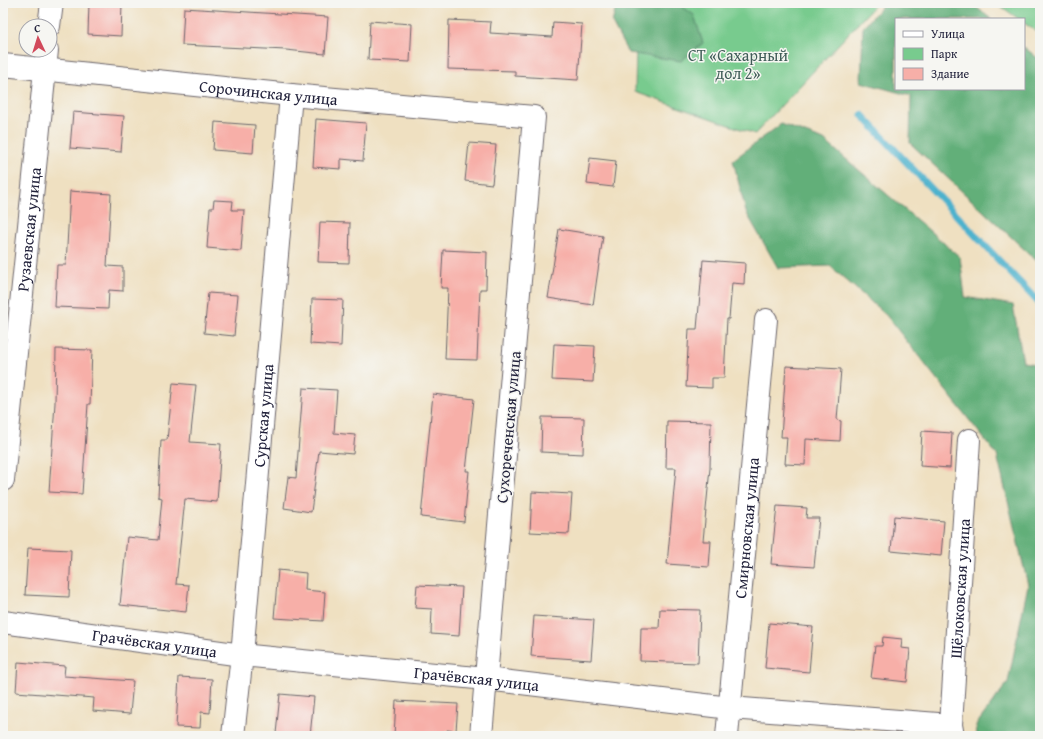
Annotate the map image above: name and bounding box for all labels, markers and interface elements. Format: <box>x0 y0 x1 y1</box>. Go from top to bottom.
north arrow <box>18 18 58 58</box>
legend <box>895 18 1025 90</box>
text: С <box>34 20 41 36</box>
text: Улица <box>931 25 965 42</box>
park label: СТ «Сахарный дол 2» <box>688 43 788 85</box>
text: Парк <box>931 45 958 62</box>
text: Здание <box>931 65 970 82</box>
street label: Сорочинская улица <box>198 74 339 111</box>
street label: Рузаевская улица <box>10 166 47 293</box>
street label: Сухореченская улица <box>489 350 527 504</box>
street label: Сурская улица <box>247 362 279 468</box>
street label: Смирновская улица <box>728 456 765 599</box>
street label: Щёлоковская улица <box>943 517 976 659</box>
street label: Грачёвская улица <box>91 622 219 663</box>
street label: Грачёвская улица <box>413 660 541 697</box>

